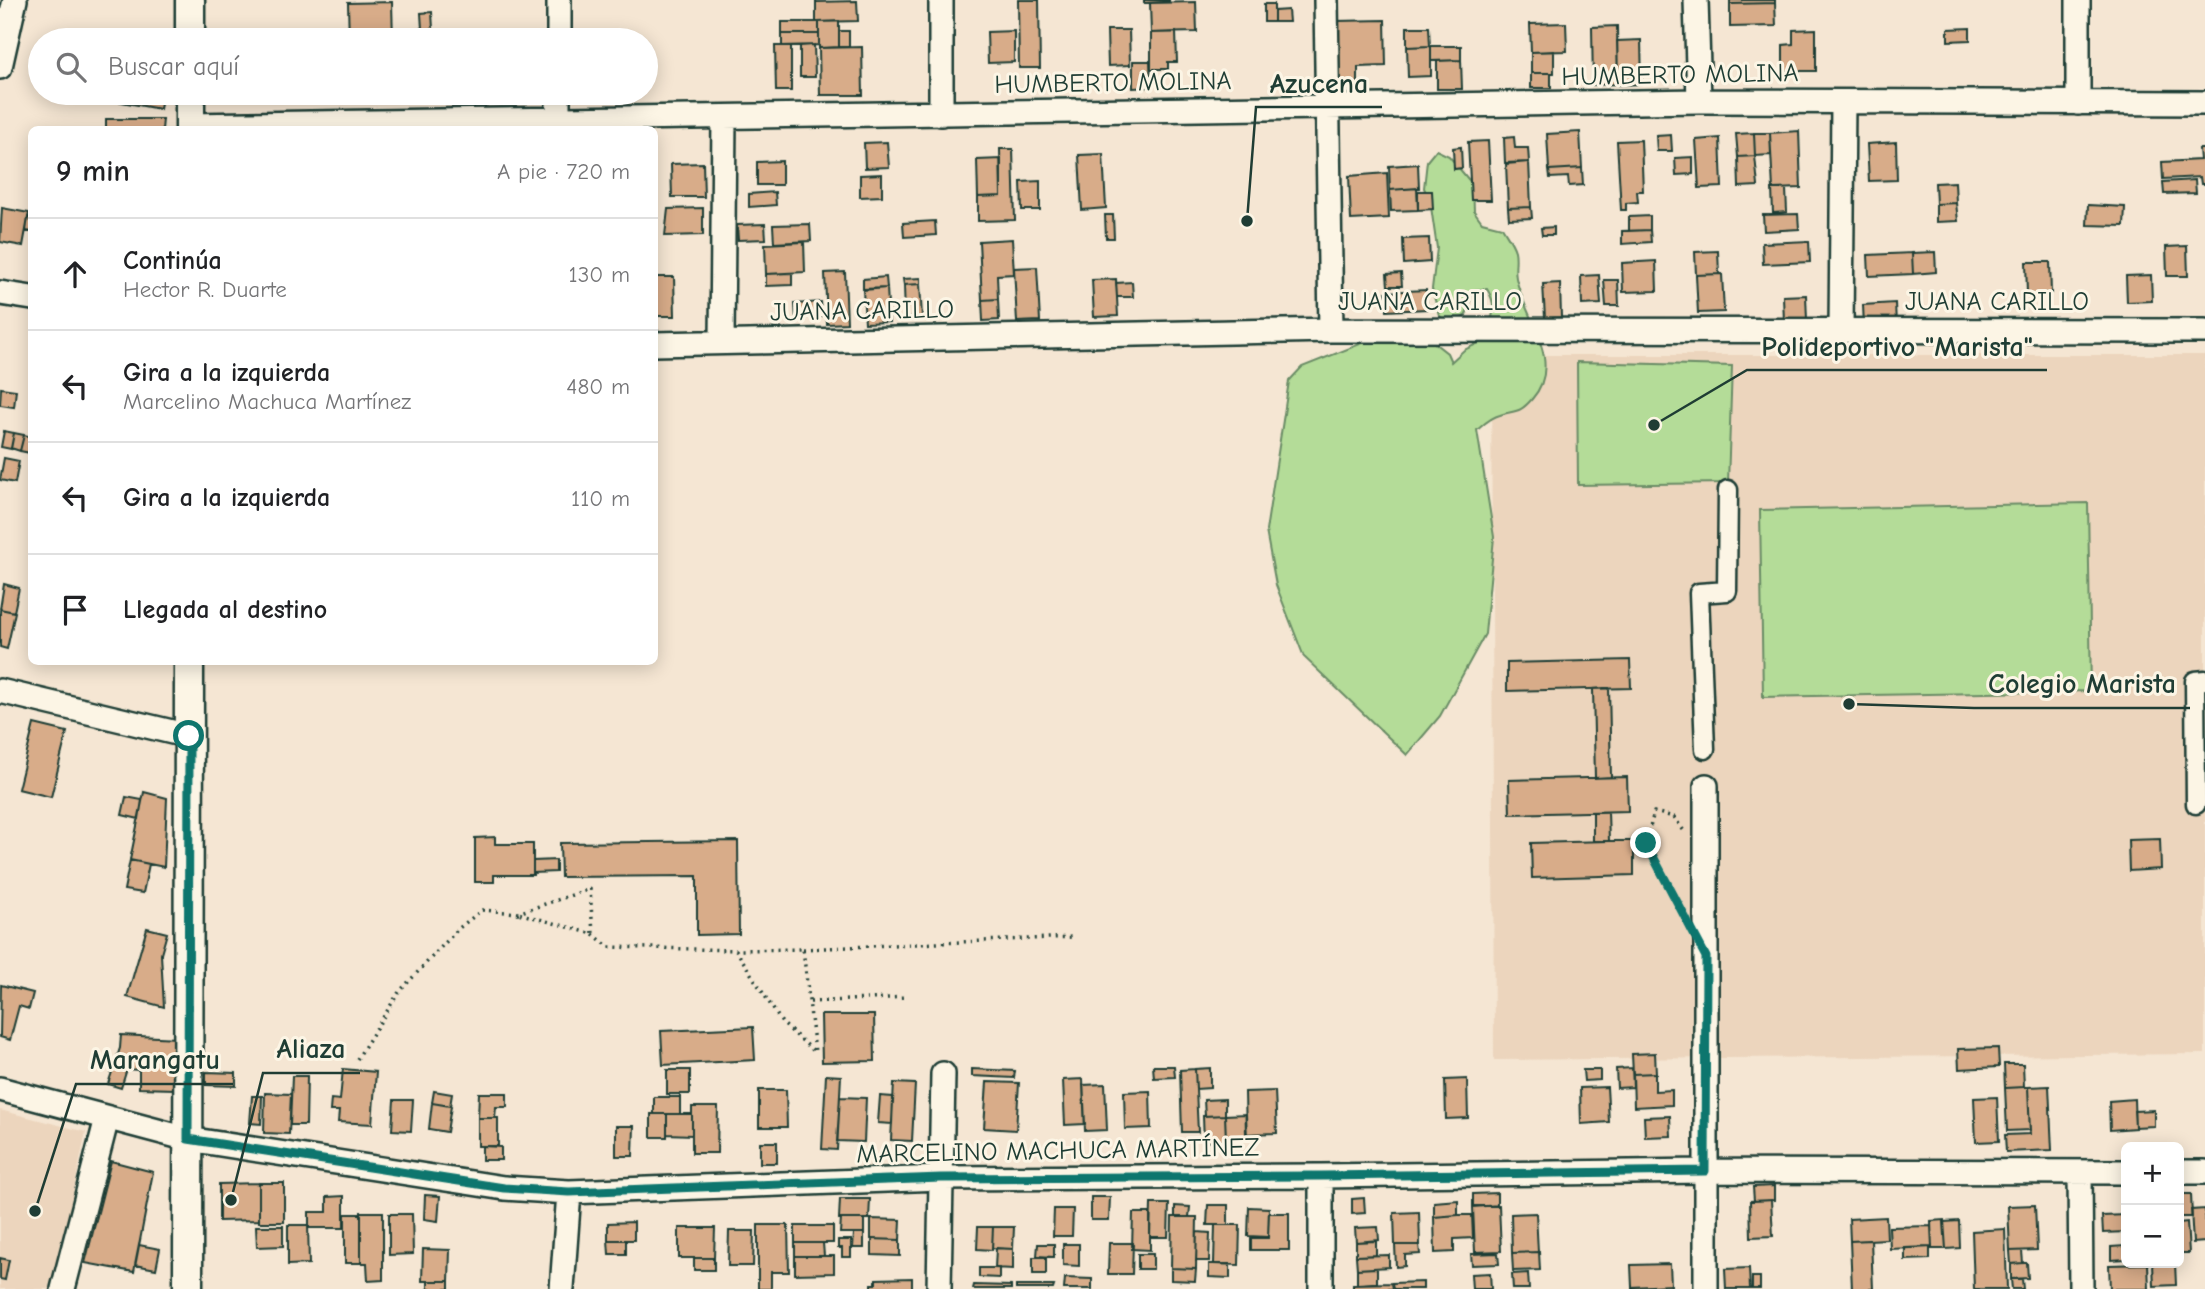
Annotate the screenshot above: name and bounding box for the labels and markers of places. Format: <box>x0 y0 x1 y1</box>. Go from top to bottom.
callout: Azucena <box>1256 58 1382 107</box>
callout: Polideportivo "Marista" <box>1747 321 2047 370</box>
callout: Colegio Marista <box>1974 659 2190 708</box>
callout: Aliaza <box>263 1024 360 1073</box>
callout: Marangatu <box>76 1035 233 1084</box>

